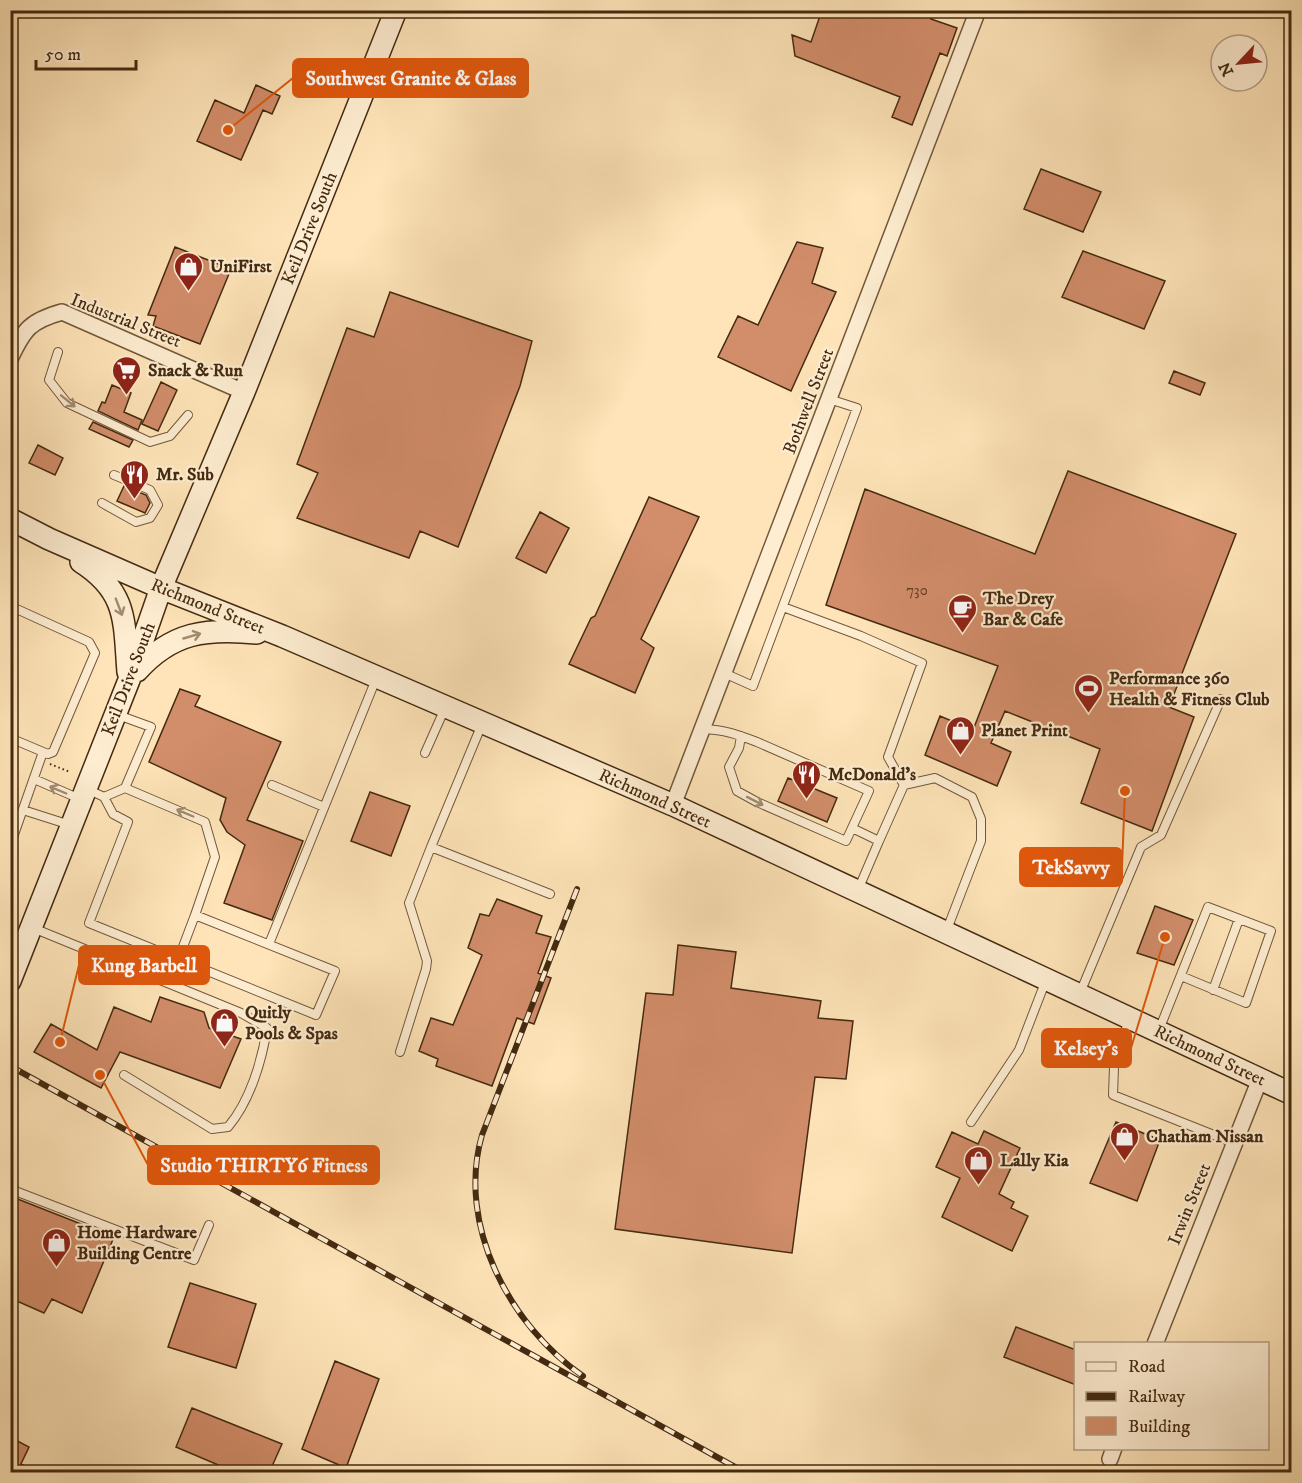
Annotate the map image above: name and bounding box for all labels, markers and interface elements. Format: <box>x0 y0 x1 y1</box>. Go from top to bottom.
scale bar <box>36 33 136 71</box>
north arrow <box>1209 33 1269 93</box>
text: 50 m <box>45 44 81 66</box>
callout: Southwest Granite & Glass <box>293 59 528 97</box>
text: N <box>1215 59 1238 79</box>
text: Southwest Granite & Glass <box>305 67 517 92</box>
street label: Keil Drive South <box>277 168 343 288</box>
shop icon: UniFirst <box>173 250 205 292</box>
place label: UniFirst <box>210 256 272 278</box>
street label: Industrial Street <box>67 289 184 353</box>
street label: Bothwell Street <box>779 345 839 457</box>
supermarket icon: Snack & Run <box>111 354 143 396</box>
place label: Snack & Run <box>148 360 243 382</box>
one-way arrow <box>60 394 76 407</box>
restaurant icon: Mr. Sub <box>119 458 151 500</box>
place label: Mr. Sub <box>156 464 214 486</box>
street label: Richmond Street <box>148 574 268 640</box>
house number: 730 <box>906 581 928 600</box>
place label: The Drey Bar & Cafe <box>982 588 1064 631</box>
cafe icon: The Drey Bar & Cafe <box>946 592 978 634</box>
one-way arrow <box>115 597 126 615</box>
street label: Keil Drive South <box>97 619 161 739</box>
one-way arrow <box>182 629 201 640</box>
place label: Performance 360 Health & Fitness Club <box>1109 668 1270 711</box>
sports icon: Performance 360 Health & Fitness Club <box>1072 672 1104 714</box>
shop icon: Planet Print <box>944 714 976 756</box>
place label: Planet Print <box>981 720 1068 742</box>
restaurant icon: McDonald's <box>791 758 823 800</box>
street label: Richmond Street <box>595 764 714 834</box>
place label: McDonald's <box>828 764 916 786</box>
one-way arrow <box>49 784 67 795</box>
one-way arrow <box>745 795 763 807</box>
one-way arrow <box>176 807 194 818</box>
callout: TekSavvy <box>1020 848 1122 886</box>
text: TekSavvy <box>1031 856 1110 881</box>
callout: Kung Barbell <box>79 946 209 984</box>
text: Kung Barbell <box>91 954 198 979</box>
place label: Quitly Pools & Spas <box>245 1002 338 1045</box>
shop icon: Quitly Pools & Spas <box>208 1006 240 1048</box>
street label: Richmond Street <box>1150 1020 1269 1091</box>
callout: Kelsey's <box>1042 1029 1131 1067</box>
text: Kelsey's <box>1054 1037 1118 1062</box>
shop icon: Chatham Nissan <box>1109 1120 1141 1162</box>
place label: Chatham Nissan <box>1146 1126 1264 1148</box>
shop icon: Lally Kia <box>963 1144 995 1186</box>
callout: Studio THIRTY6 Fitness <box>148 1146 379 1184</box>
place label: Lally Kia <box>1000 1150 1069 1172</box>
text: Studio THIRTY6 Fitness <box>160 1154 368 1179</box>
street label: Irwin Street <box>1164 1160 1216 1248</box>
place label: Home Hardware Building Centre <box>77 1222 198 1265</box>
shop icon: Home Hardware Building Centre <box>40 1226 72 1268</box>
legend <box>1074 1342 1269 1450</box>
text: Road <box>1128 1356 1165 1378</box>
text: Railway <box>1128 1386 1186 1408</box>
text: Building <box>1128 1416 1190 1438</box>

